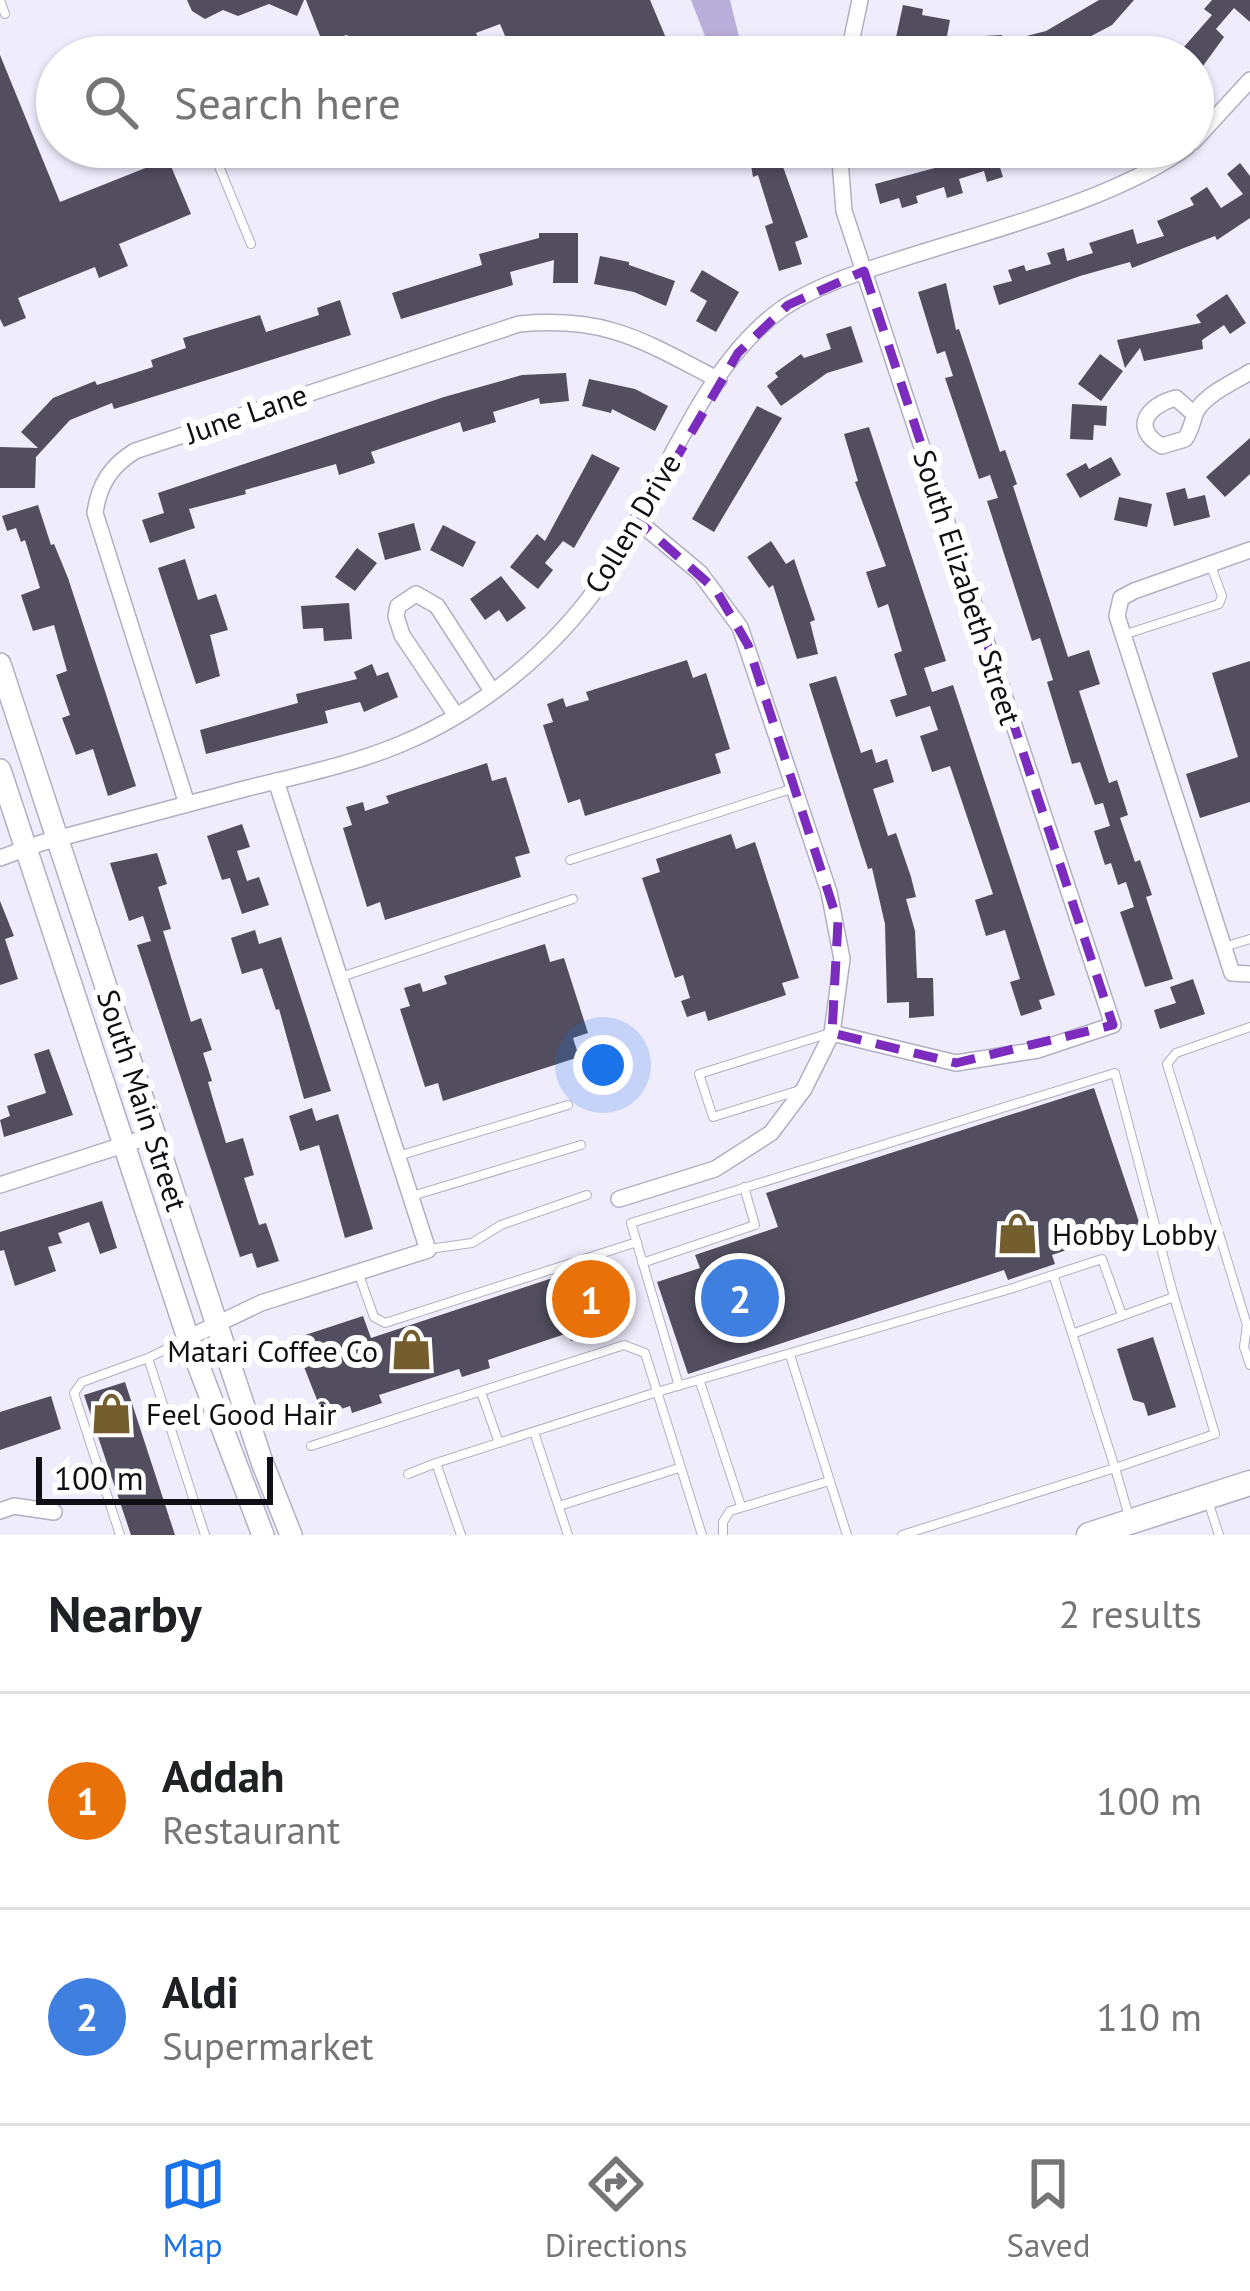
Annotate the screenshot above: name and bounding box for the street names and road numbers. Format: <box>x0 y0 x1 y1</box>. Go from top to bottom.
street label: June Lane <box>178 374 312 453</box>
street label: South Elizabeth Street <box>905 445 1031 729</box>
street label: Collen Drive <box>575 446 689 600</box>
street label: South Main Street <box>89 984 197 1216</box>

